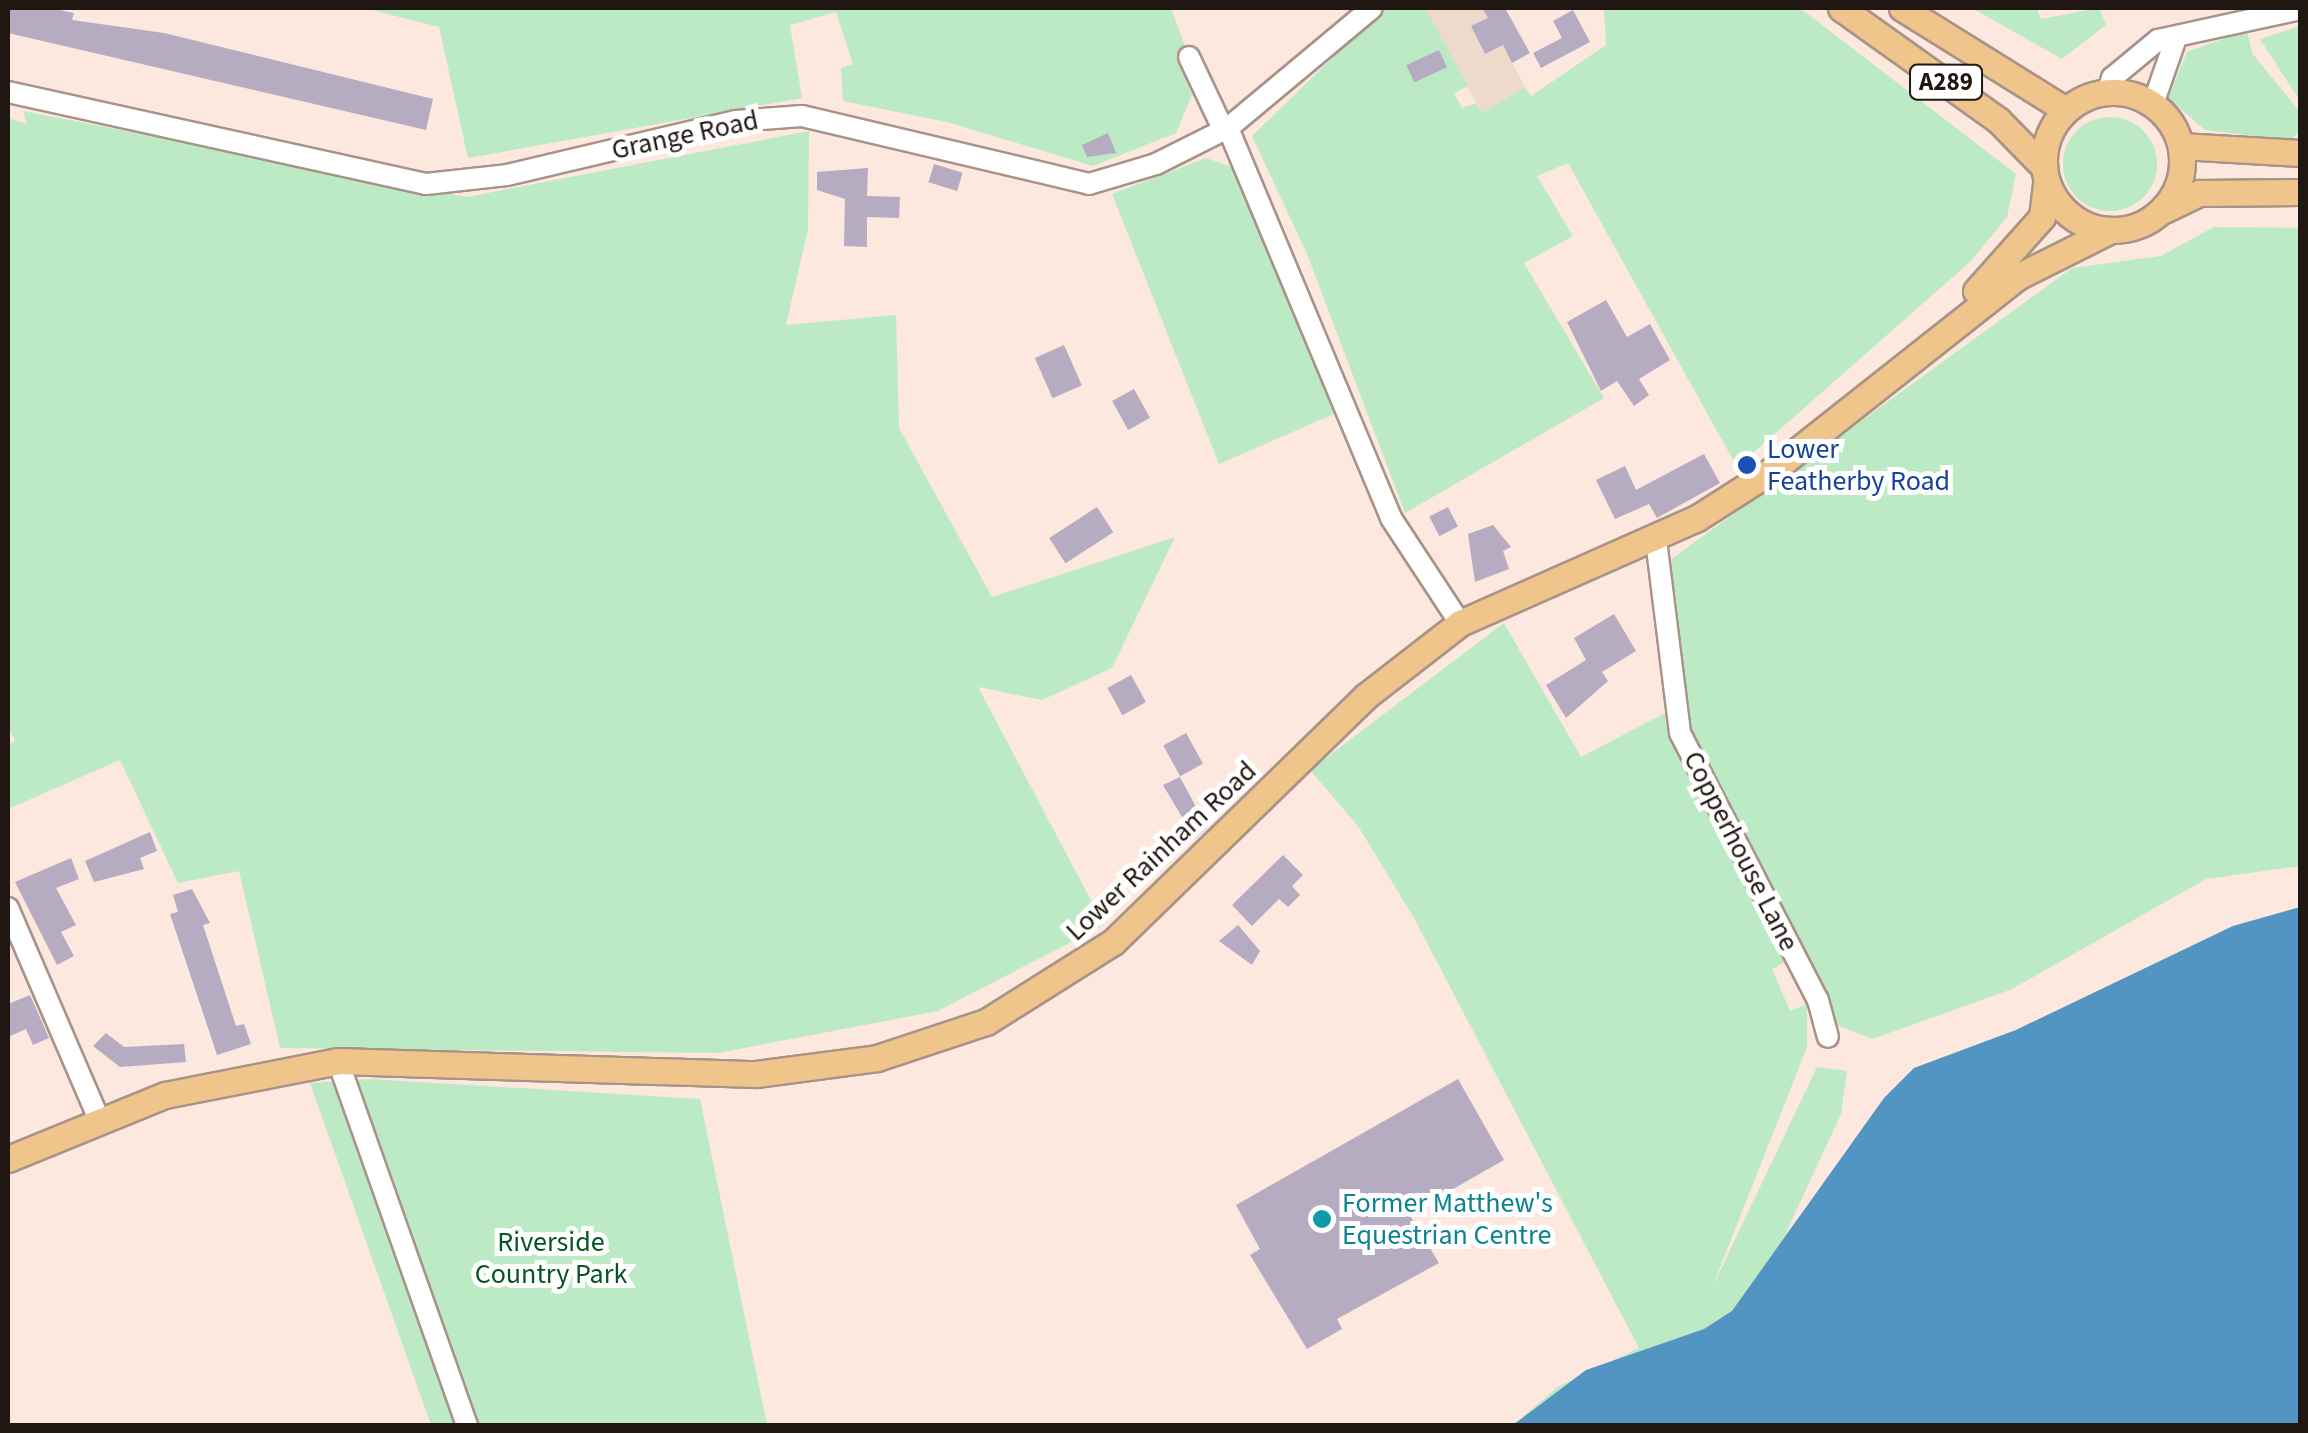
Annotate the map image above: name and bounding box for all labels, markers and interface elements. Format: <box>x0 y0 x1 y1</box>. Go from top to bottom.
road number: A289 <box>1908 62 1984 102</box>
street label: Grange Road <box>609 103 761 167</box>
place label: Lower Featherby Road <box>1767 432 1950 498</box>
marker: Lower Featherby Road <box>1736 454 1758 476</box>
street label: Copperhouse Lane <box>1676 746 1806 956</box>
street label: Lower Rainham Road <box>1059 754 1263 948</box>
place label: Former Matthew's Equestrian Centre <box>1342 1186 1553 1252</box>
marker: Former Matthew's Equestrian Centre <box>1311 1208 1333 1230</box>
park label: Riverside Country Park <box>475 1225 627 1291</box>

